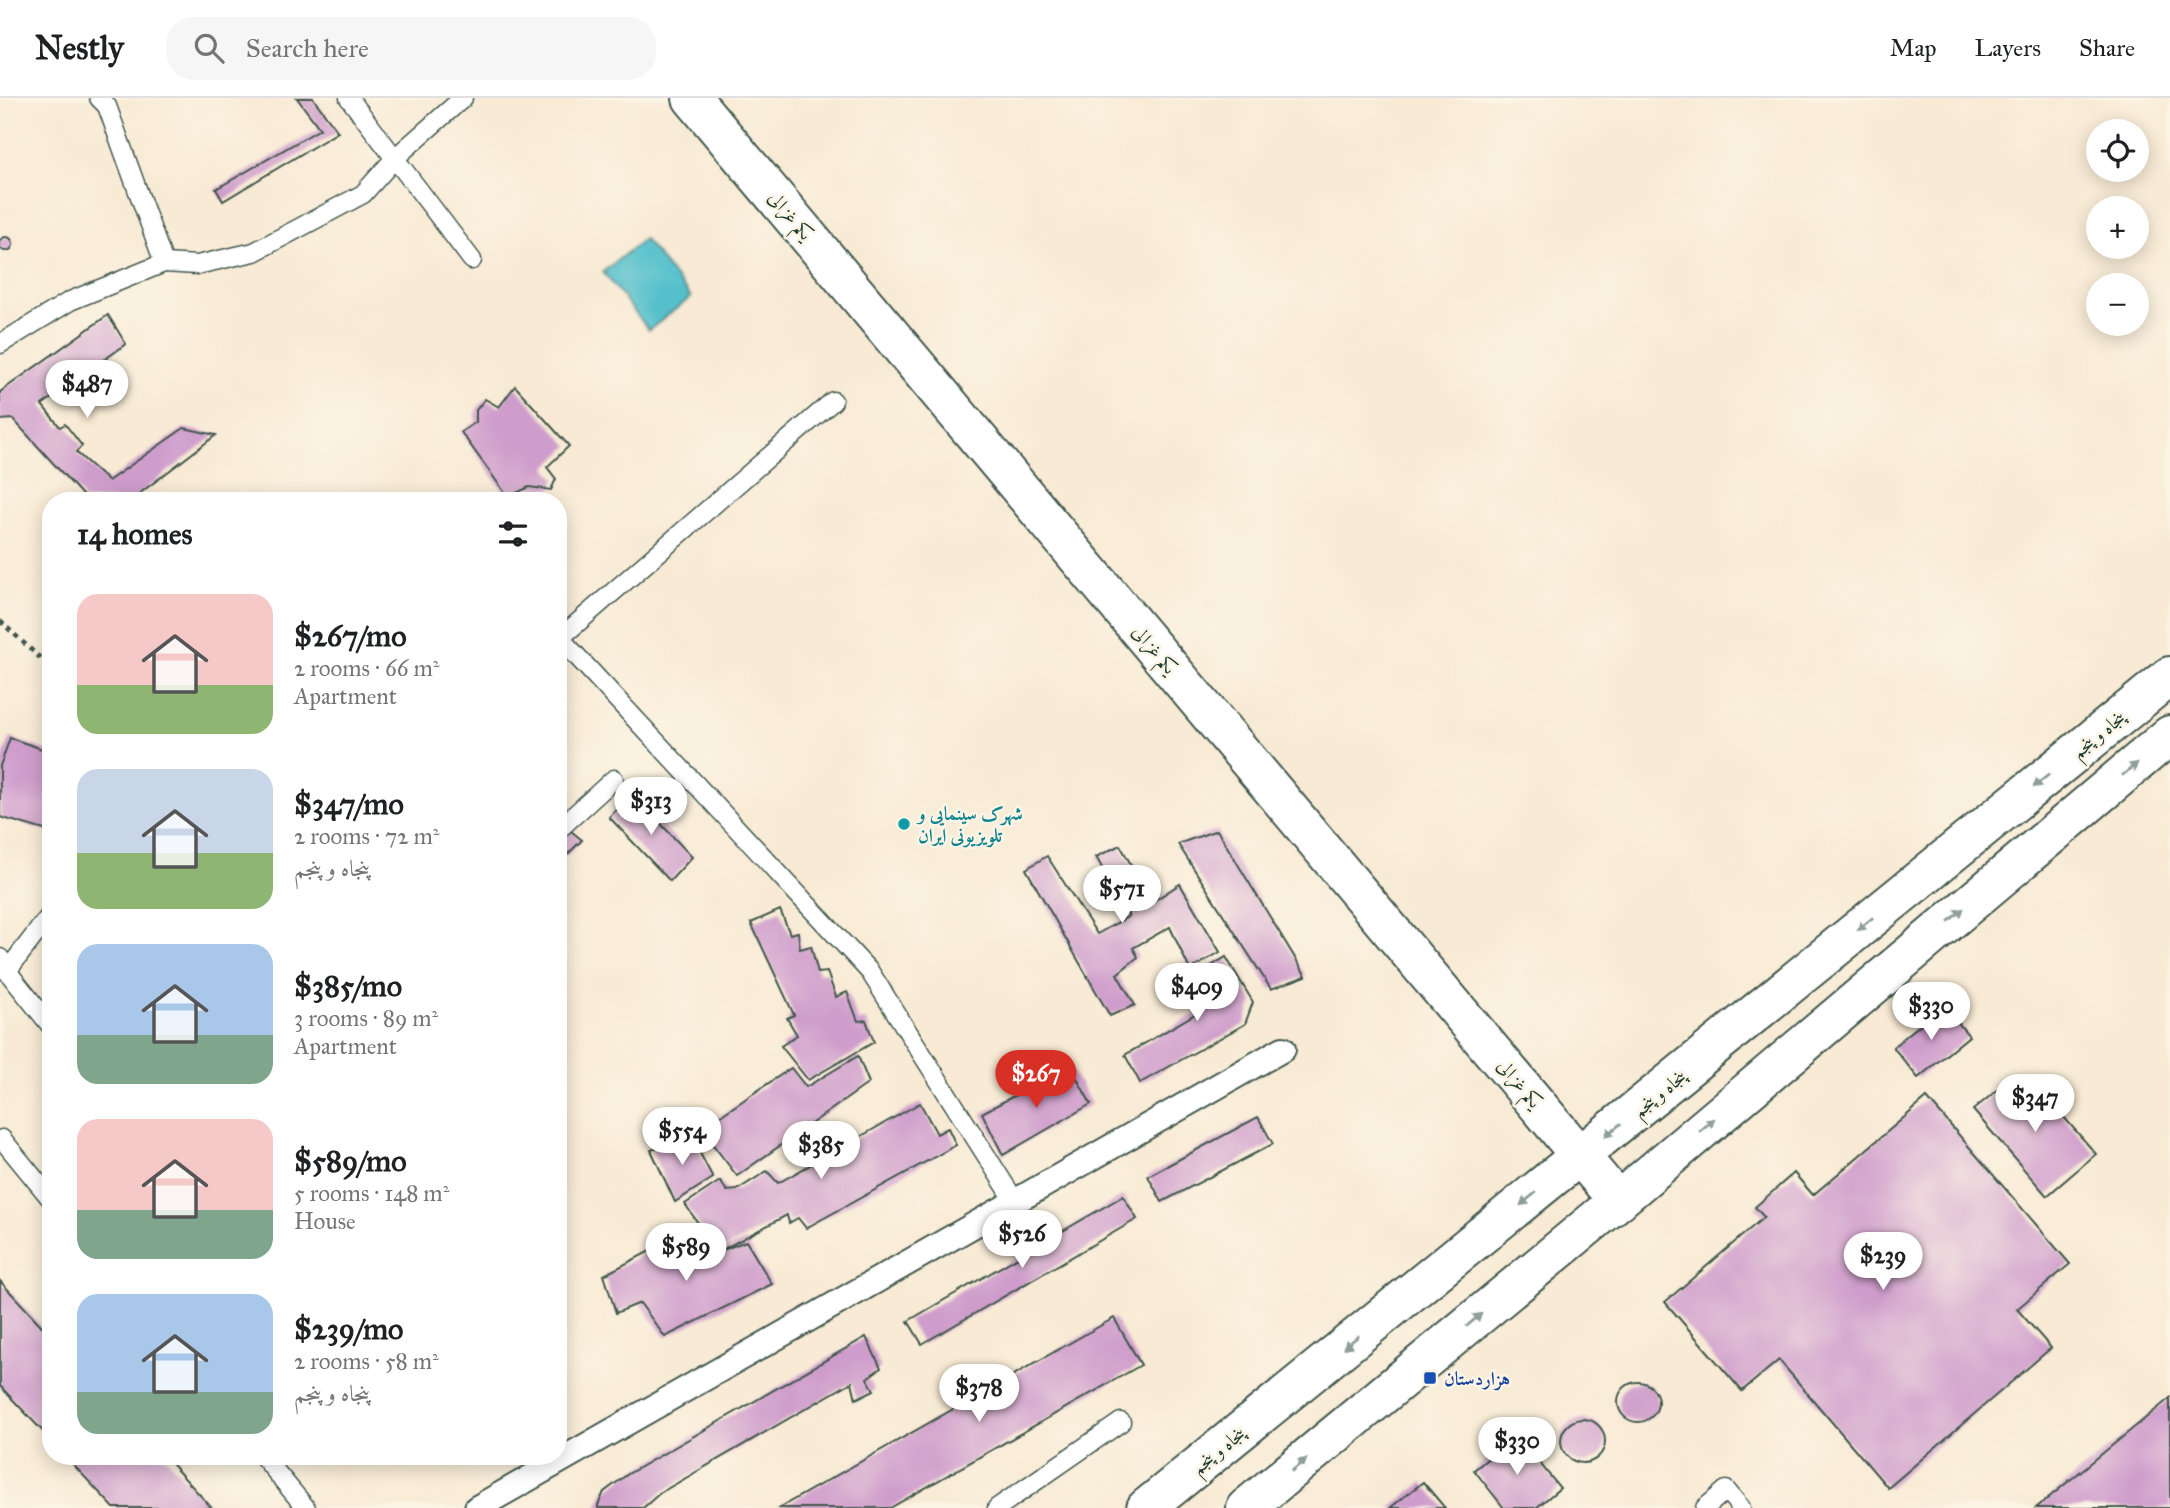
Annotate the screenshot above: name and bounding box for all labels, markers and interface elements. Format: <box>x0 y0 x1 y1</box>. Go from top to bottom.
search box <box>166 17 656 80</box>
text: Nestly <box>35 28 124 68</box>
icon: search <box>190 29 228 67</box>
text: Search here <box>246 32 369 64</box>
text: Map <box>1890 33 1937 63</box>
text: Layers <box>1975 33 2041 63</box>
text: Share <box>2079 33 2135 63</box>
map controls <box>2086 119 2149 336</box>
button: locate <box>2086 119 2149 182</box>
street label: یکم غزالی <box>759 186 819 249</box>
button: + <box>2086 196 2149 259</box>
button: − <box>2086 273 2149 336</box>
pin: $487 <box>46 360 128 420</box>
text: $487 <box>61 369 113 397</box>
icon: filters <box>494 515 532 553</box>
text: 14 homes <box>77 516 192 552</box>
text: $267/mo <box>294 618 407 654</box>
street label: یکم غزالی <box>1123 620 1183 683</box>
icon: home <box>133 622 217 706</box>
text: 2 rooms · 66 m² <box>294 654 439 682</box>
text: Apartment <box>294 682 397 710</box>
street label: پنجاه و پنجم <box>2067 704 2136 769</box>
one-way arrow <box>2122 762 2139 777</box>
one-way arrow <box>2033 773 2051 788</box>
pin: $313 <box>610 778 692 837</box>
text: $347/mo <box>294 786 404 822</box>
text: $313 <box>630 786 672 814</box>
icon: home <box>133 797 217 881</box>
place label: شهرک سینمایی و تلویزیونی ایران <box>916 802 1023 848</box>
marker: شهرک سینمایی و تلویزیونی ایران <box>896 816 912 832</box>
text: 2 rooms · 72 m² <box>294 822 439 850</box>
text: پنجاه و پنجم <box>294 854 370 882</box>
pin: $571 <box>1081 866 1163 925</box>
text: $571 <box>1099 874 1145 902</box>
one-way arrow <box>1947 908 1965 923</box>
one-way arrow <box>1856 917 1874 932</box>
pin: $409 <box>1156 964 1238 1023</box>
text: $385/mo <box>294 968 402 1004</box>
icon: home <box>133 972 217 1056</box>
text: $409 <box>1171 972 1223 1000</box>
pin: $330 <box>1890 982 1972 1042</box>
text: $330 <box>1908 991 1954 1019</box>
text: 3 rooms · 89 m² <box>294 1004 438 1032</box>
text: Apartment <box>294 1032 397 1060</box>
pin: $267 <box>995 1051 1077 1110</box>
street label: یکم غزالی <box>1488 1054 1548 1117</box>
text: $267 <box>1011 1059 1061 1087</box>
street label: پنجاه و پنجم <box>1628 1063 1697 1128</box>
pin: $347 <box>1994 1074 2076 1134</box>
text: $347 <box>2011 1083 2059 1111</box>
pin: $554 <box>641 1108 723 1167</box>
text: $554 <box>658 1116 706 1144</box>
one-way arrow <box>1699 1118 1716 1133</box>
pin: $385 <box>780 1122 862 1181</box>
one-way arrow <box>1604 1122 1621 1137</box>
text: $385 <box>798 1130 844 1158</box>
text: $589/mo <box>294 1143 407 1179</box>
icon: home <box>133 1147 217 1231</box>
text: 5 rooms · 148 m² <box>294 1179 449 1207</box>
one-way arrow <box>1519 1191 1536 1206</box>
text: House <box>294 1207 356 1235</box>
pin: $526 <box>981 1210 1063 1270</box>
text: $526 <box>998 1219 1046 1247</box>
pin: $589 <box>645 1224 727 1283</box>
text: $589 <box>661 1232 711 1260</box>
pin: $239 <box>1842 1232 1924 1292</box>
text: $239 <box>1860 1241 1906 1269</box>
text: $239/mo <box>294 1311 403 1347</box>
one-way arrow <box>1465 1312 1483 1327</box>
icon: home <box>133 1322 217 1406</box>
one-way arrow <box>1342 1334 1359 1349</box>
text: 2 rooms · 58 m² <box>294 1347 439 1375</box>
pin: $378 <box>938 1364 1020 1424</box>
place label: هزاردستان <box>1444 1367 1510 1391</box>
marker: هزاردستان <box>1422 1370 1438 1386</box>
text: $378 <box>955 1373 1003 1401</box>
text: پنجاه و پنجم <box>294 1379 370 1407</box>
pin: $330 <box>1476 1418 1558 1477</box>
street label: پنجاه و پنجم <box>1187 1420 1256 1485</box>
text: $330 <box>1494 1426 1540 1454</box>
one-way arrow <box>1290 1457 1308 1472</box>

